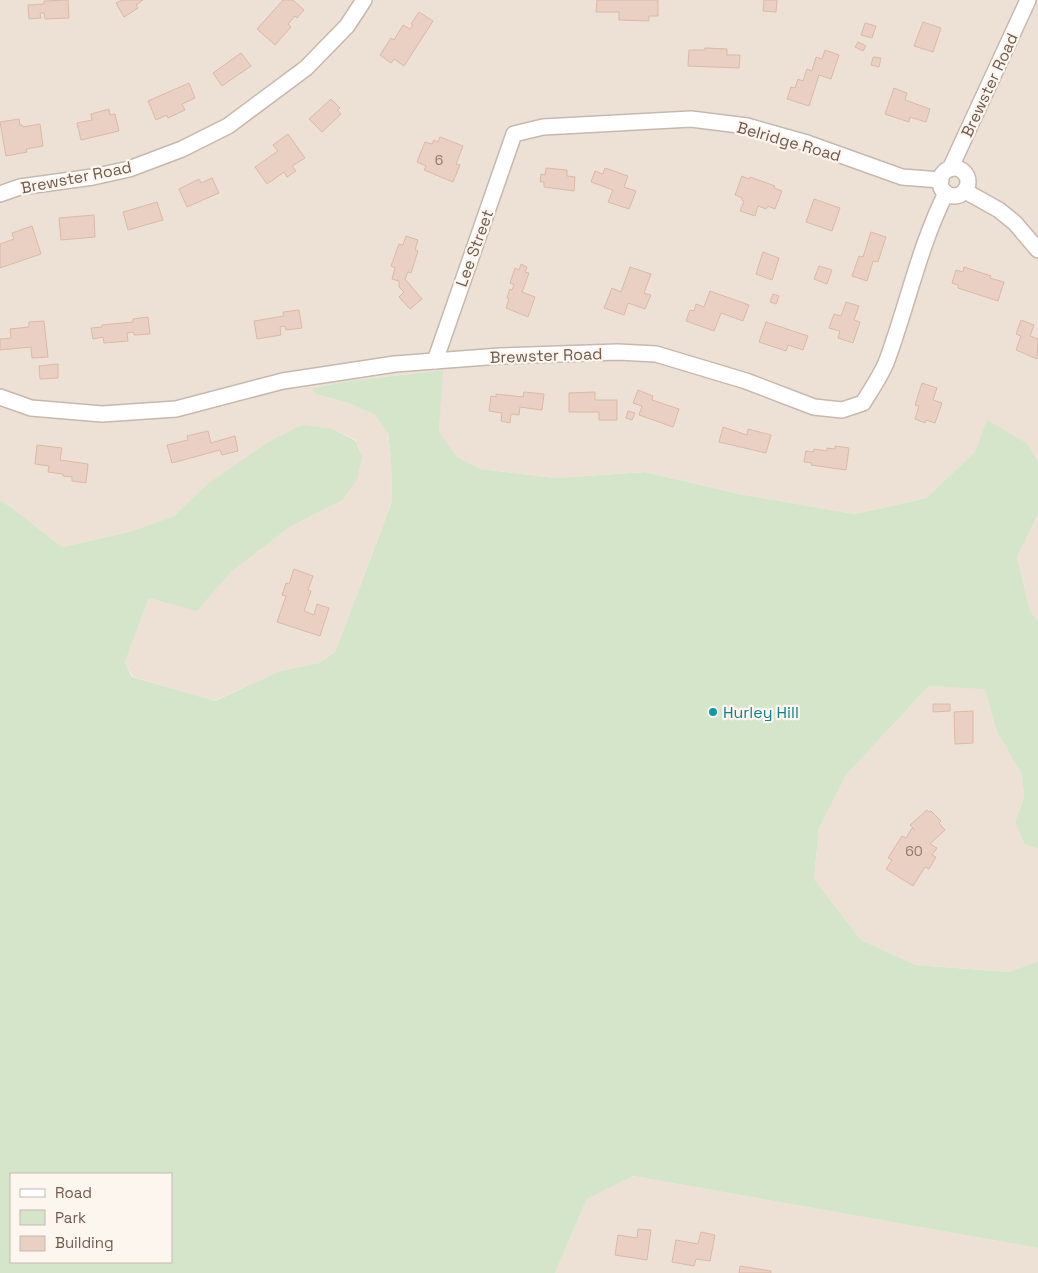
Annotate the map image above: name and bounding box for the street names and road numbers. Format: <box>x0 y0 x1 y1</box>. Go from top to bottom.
street label: Brewster Road <box>956 30 1023 141</box>
street label: Belridge Road <box>734 117 843 166</box>
street label: Brewster Road <box>19 156 133 199</box>
street label: Lee Street <box>451 207 498 290</box>
street label: Brewster Road <box>489 343 603 368</box>

